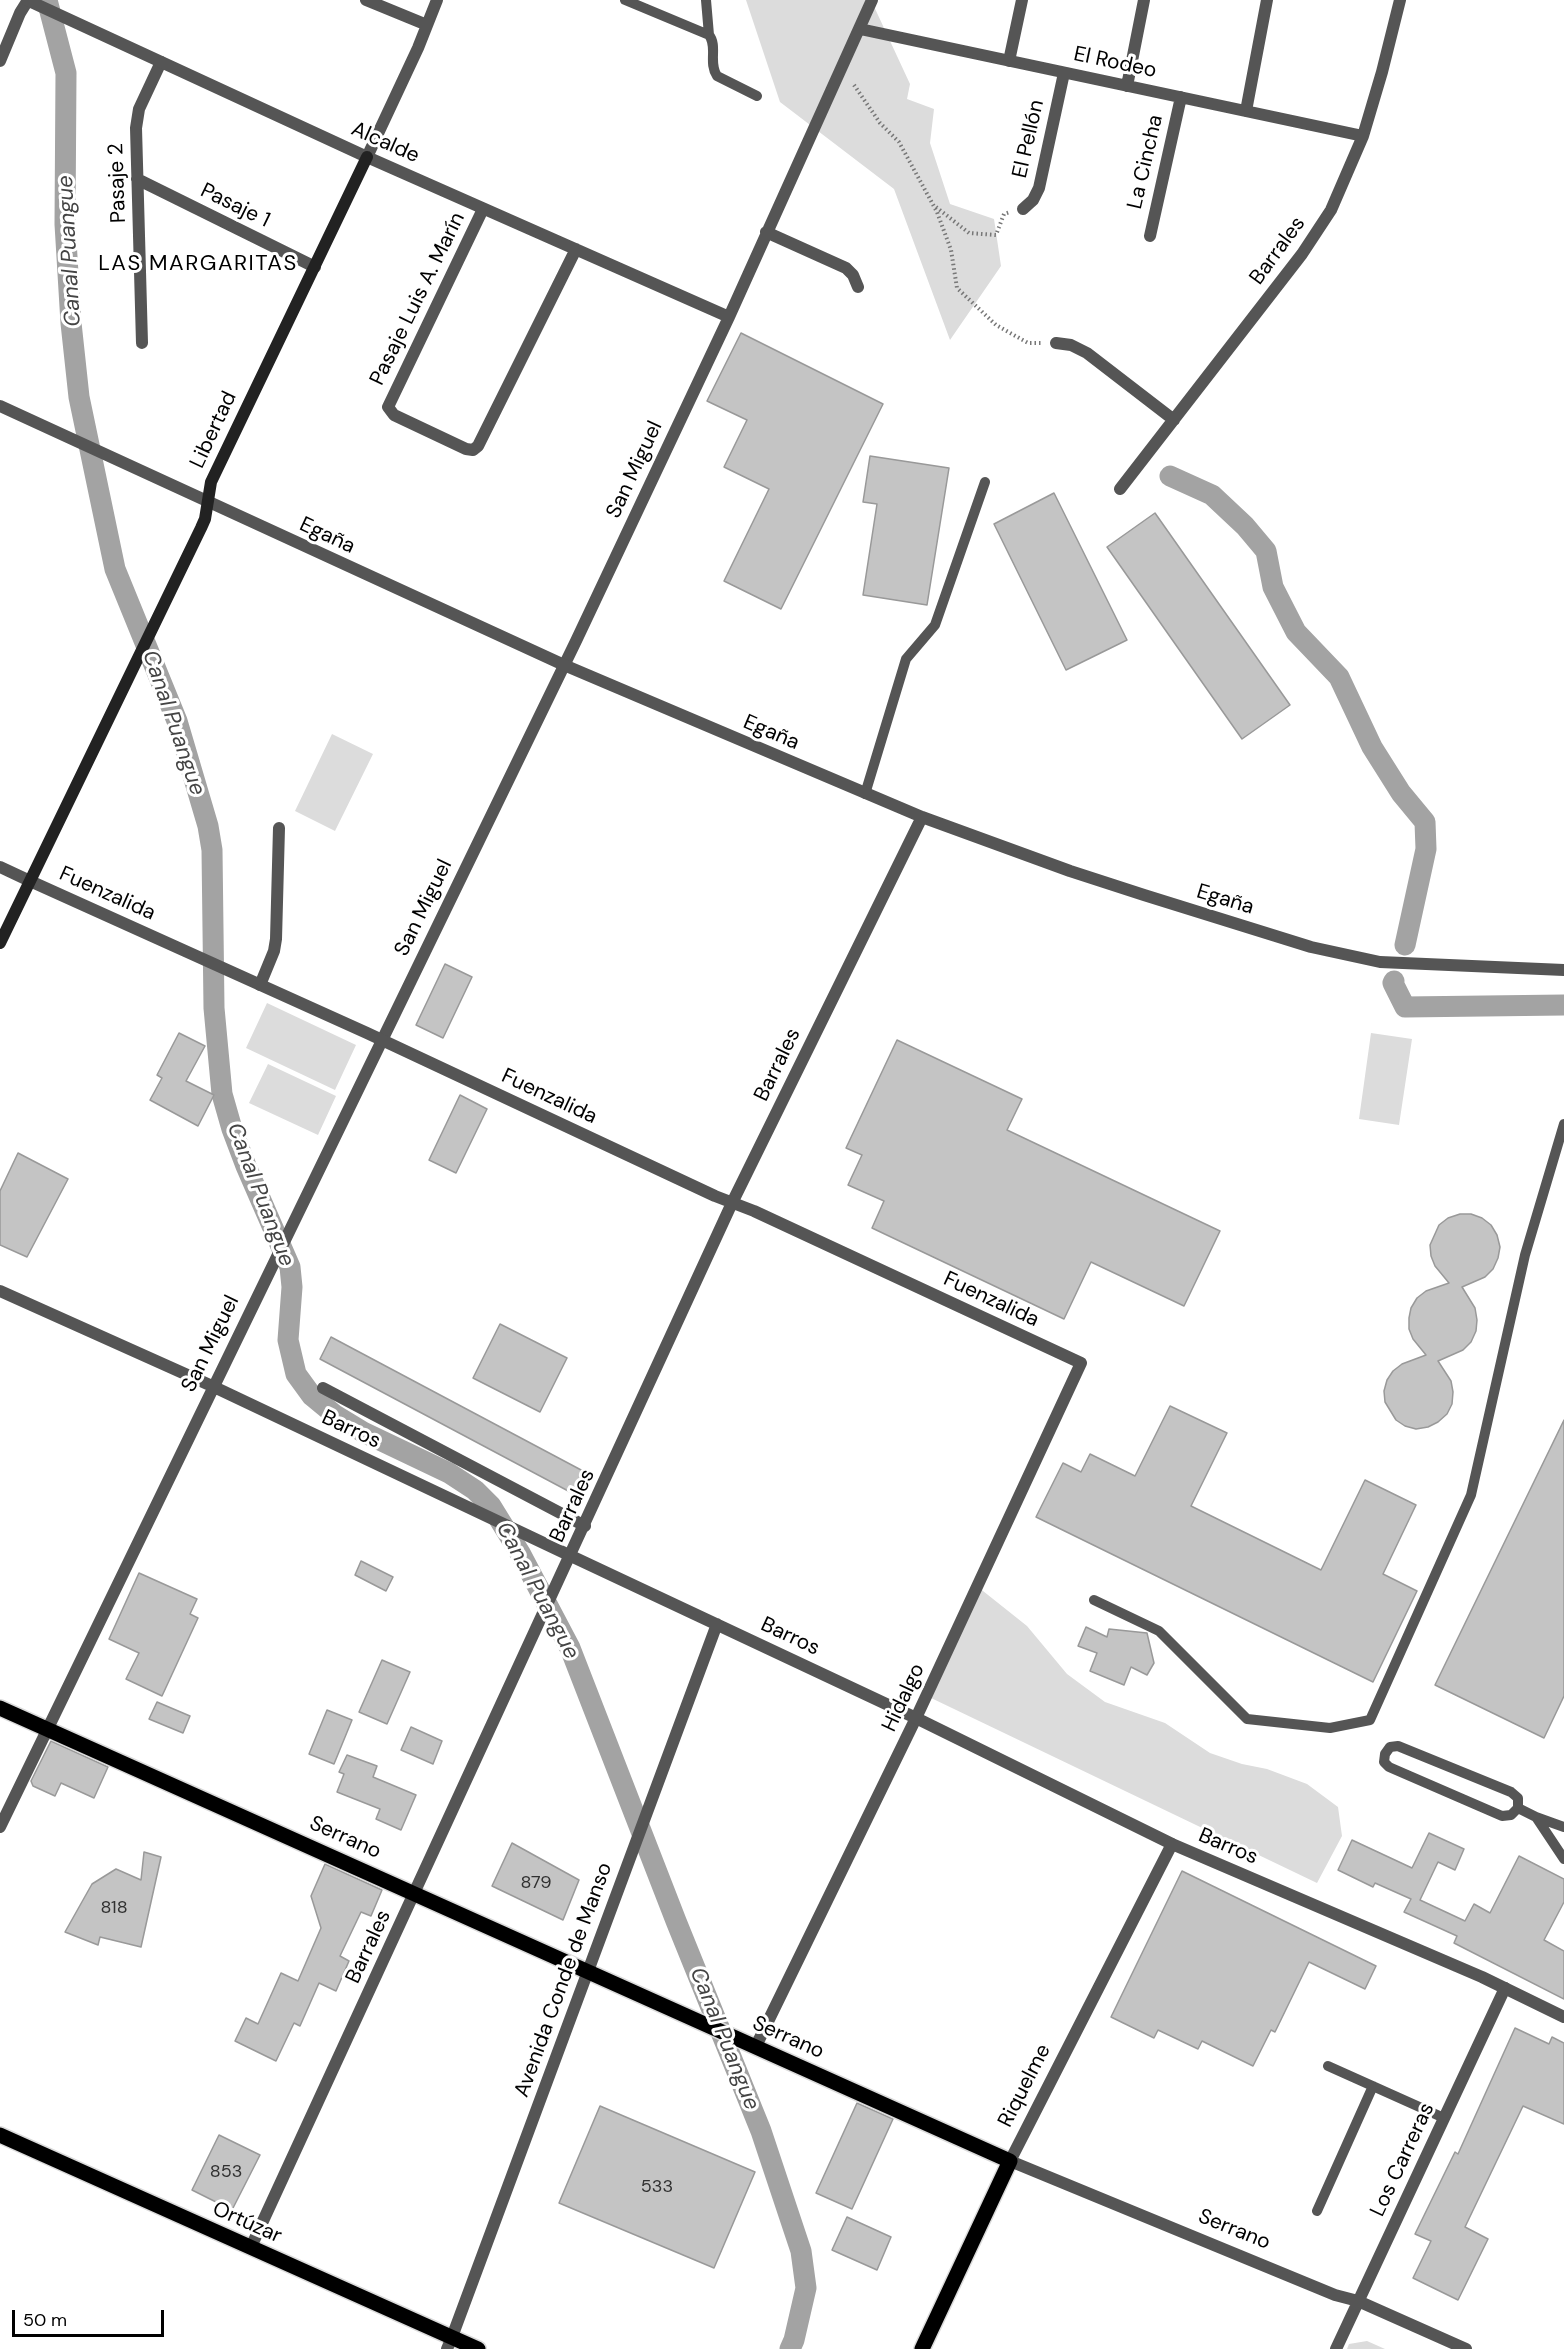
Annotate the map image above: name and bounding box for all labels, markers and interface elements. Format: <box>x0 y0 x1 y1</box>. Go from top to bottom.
street label: El Rodeo <box>1071 42 1159 84</box>
street label: El Pellón <box>1008 97 1050 181</box>
street label: La Cincha <box>1123 113 1169 211</box>
street label: Alcalde <box>347 117 423 169</box>
street label: Pasaje 2 <box>104 143 132 223</box>
water label: Canal Puangue <box>53 175 87 327</box>
street label: Pasaje 1 <box>196 178 274 234</box>
street label: Pasaje Luis A. Marín <box>365 208 471 390</box>
street label: Barrales <box>1245 212 1311 290</box>
district label: LAS MARGARITAS <box>98 251 298 277</box>
street label: Libertad <box>185 388 243 472</box>
street label: San Miguel <box>602 417 668 523</box>
street label: Egaña <box>295 512 359 560</box>
water label: Canal Puangue <box>136 647 210 799</box>
street label: Egaña <box>739 710 803 756</box>
street label: San Miguel <box>390 856 458 960</box>
street label: Fuenzalida <box>55 862 159 926</box>
street label: Egaña <box>1193 879 1257 921</box>
street label: Barrales <box>750 1024 806 1106</box>
street label: Fuenzalida <box>497 1064 601 1130</box>
water label: Canal Puangue <box>221 1120 299 1270</box>
street label: Fuenzalida <box>939 1267 1043 1333</box>
street label: San Miguel <box>177 1292 245 1396</box>
street label: Barros <box>317 1405 385 1455</box>
street label: Barrales <box>545 1465 601 1547</box>
water label: Canal Puangue <box>490 1518 584 1664</box>
street label: Barros <box>756 1612 824 1662</box>
street label: Hidalgo <box>877 1660 931 1736</box>
street label: Serrano <box>305 1811 385 1865</box>
street label: Barros <box>1194 1823 1262 1871</box>
street label: Avenida Conde de Manso <box>510 1859 618 2101</box>
house number: 879 <box>521 1872 551 1894</box>
house number: 818 <box>100 1897 128 1919</box>
street label: Barrales <box>341 1906 397 1988</box>
water label: Canal Puangue <box>683 1964 765 2114</box>
street label: Serrano <box>748 2011 828 2065</box>
street label: Riquelme <box>993 2040 1057 2132</box>
street label: Los Carreras <box>1366 2099 1440 2221</box>
house number: 853 <box>210 2161 242 2183</box>
house number: 533 <box>641 2176 673 2198</box>
street label: Ortúzar <box>208 2197 286 2249</box>
street label: Serrano <box>1194 2204 1274 2256</box>
scale bar <box>15 2298 166 2336</box>
text: 50 m <box>23 2308 67 2332</box>

